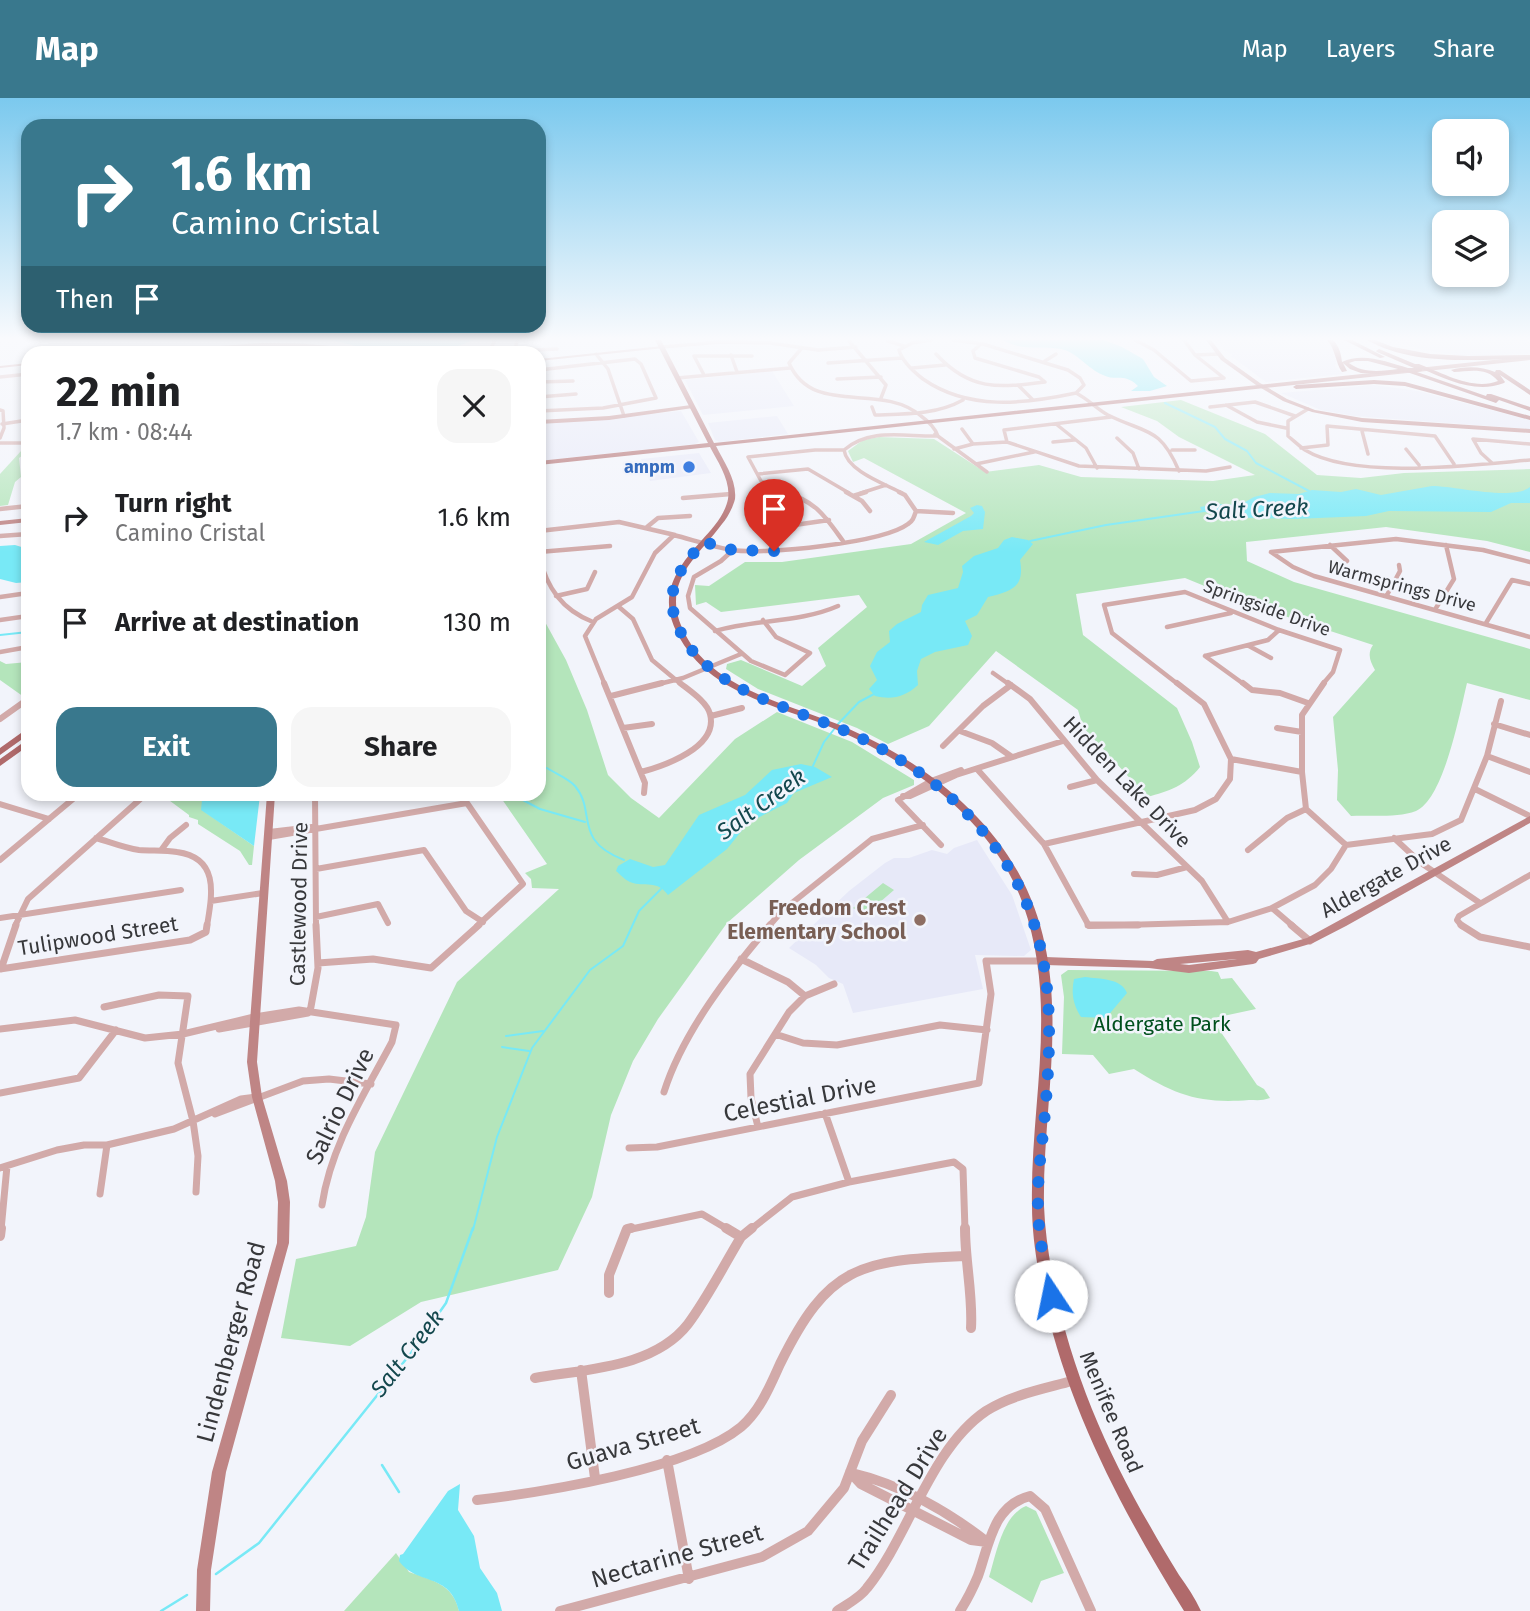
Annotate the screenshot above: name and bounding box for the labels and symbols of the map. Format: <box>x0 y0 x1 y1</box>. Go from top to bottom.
place label: ampm <box>624 456 675 478</box>
marker: ampm <box>681 459 697 475</box>
pin <box>744 479 804 551</box>
water label: Salt Creek <box>1204 492 1309 526</box>
street label: Warmsprings Drive <box>1325 556 1479 616</box>
street label: Springside Drive <box>1201 575 1333 641</box>
street label: Hidden Lake Drive <box>1058 711 1196 853</box>
water label: Salt Creek <box>710 762 811 846</box>
street label: Castlewood Drive <box>285 822 313 986</box>
street label: Aldergate Drive <box>1316 830 1456 924</box>
place label: Freedom Crest Elementary School <box>727 895 907 945</box>
street label: Tulipwood Street <box>16 910 180 961</box>
marker: Freedom Crest Elementary School <box>912 912 928 928</box>
park label: Aldergate Park <box>1093 1011 1231 1037</box>
street label: Salrio Drive <box>300 1043 380 1169</box>
street label: Celestial Drive <box>721 1070 879 1128</box>
street label: Lindenberger Road <box>191 1239 271 1445</box>
position arrow <box>1014 1259 1088 1333</box>
water label: Salt Creek <box>364 1304 450 1403</box>
street label: Menifee Road <box>1074 1347 1148 1477</box>
street label: Guava Street <box>563 1411 703 1476</box>
street label: Trailhead Drive <box>843 1422 953 1576</box>
street label: Nectarine Street <box>588 1518 766 1594</box>

